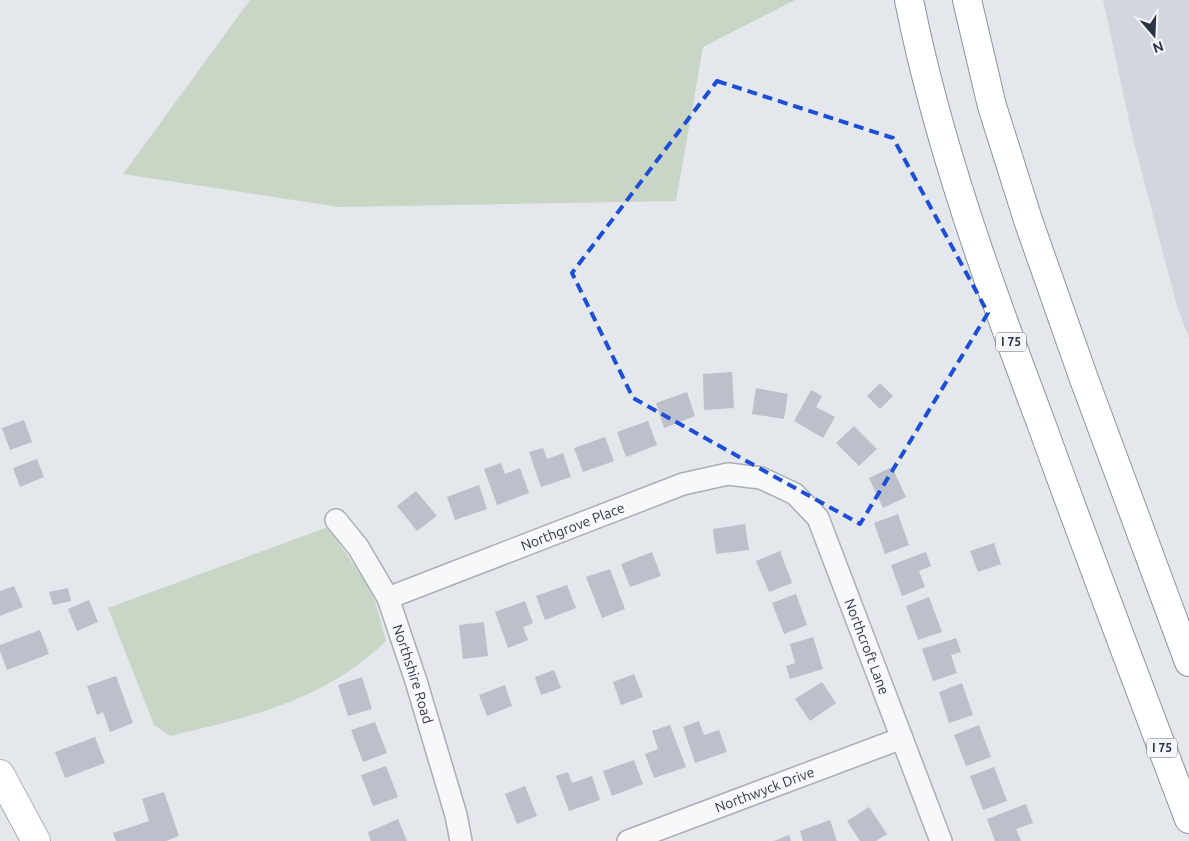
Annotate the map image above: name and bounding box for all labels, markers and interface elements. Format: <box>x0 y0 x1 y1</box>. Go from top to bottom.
north arrow <box>1129 10 1179 60</box>
text: N <box>1151 38 1166 57</box>
road number: I 75 <box>996 332 1026 352</box>
street label: Northgrove Place <box>519 499 627 554</box>
street label: Northcroft Lane <box>841 596 892 697</box>
street label: Northshire Road <box>390 622 436 725</box>
road number: I 75 <box>1147 738 1177 758</box>
street label: Northwyck Drive <box>713 764 817 816</box>

